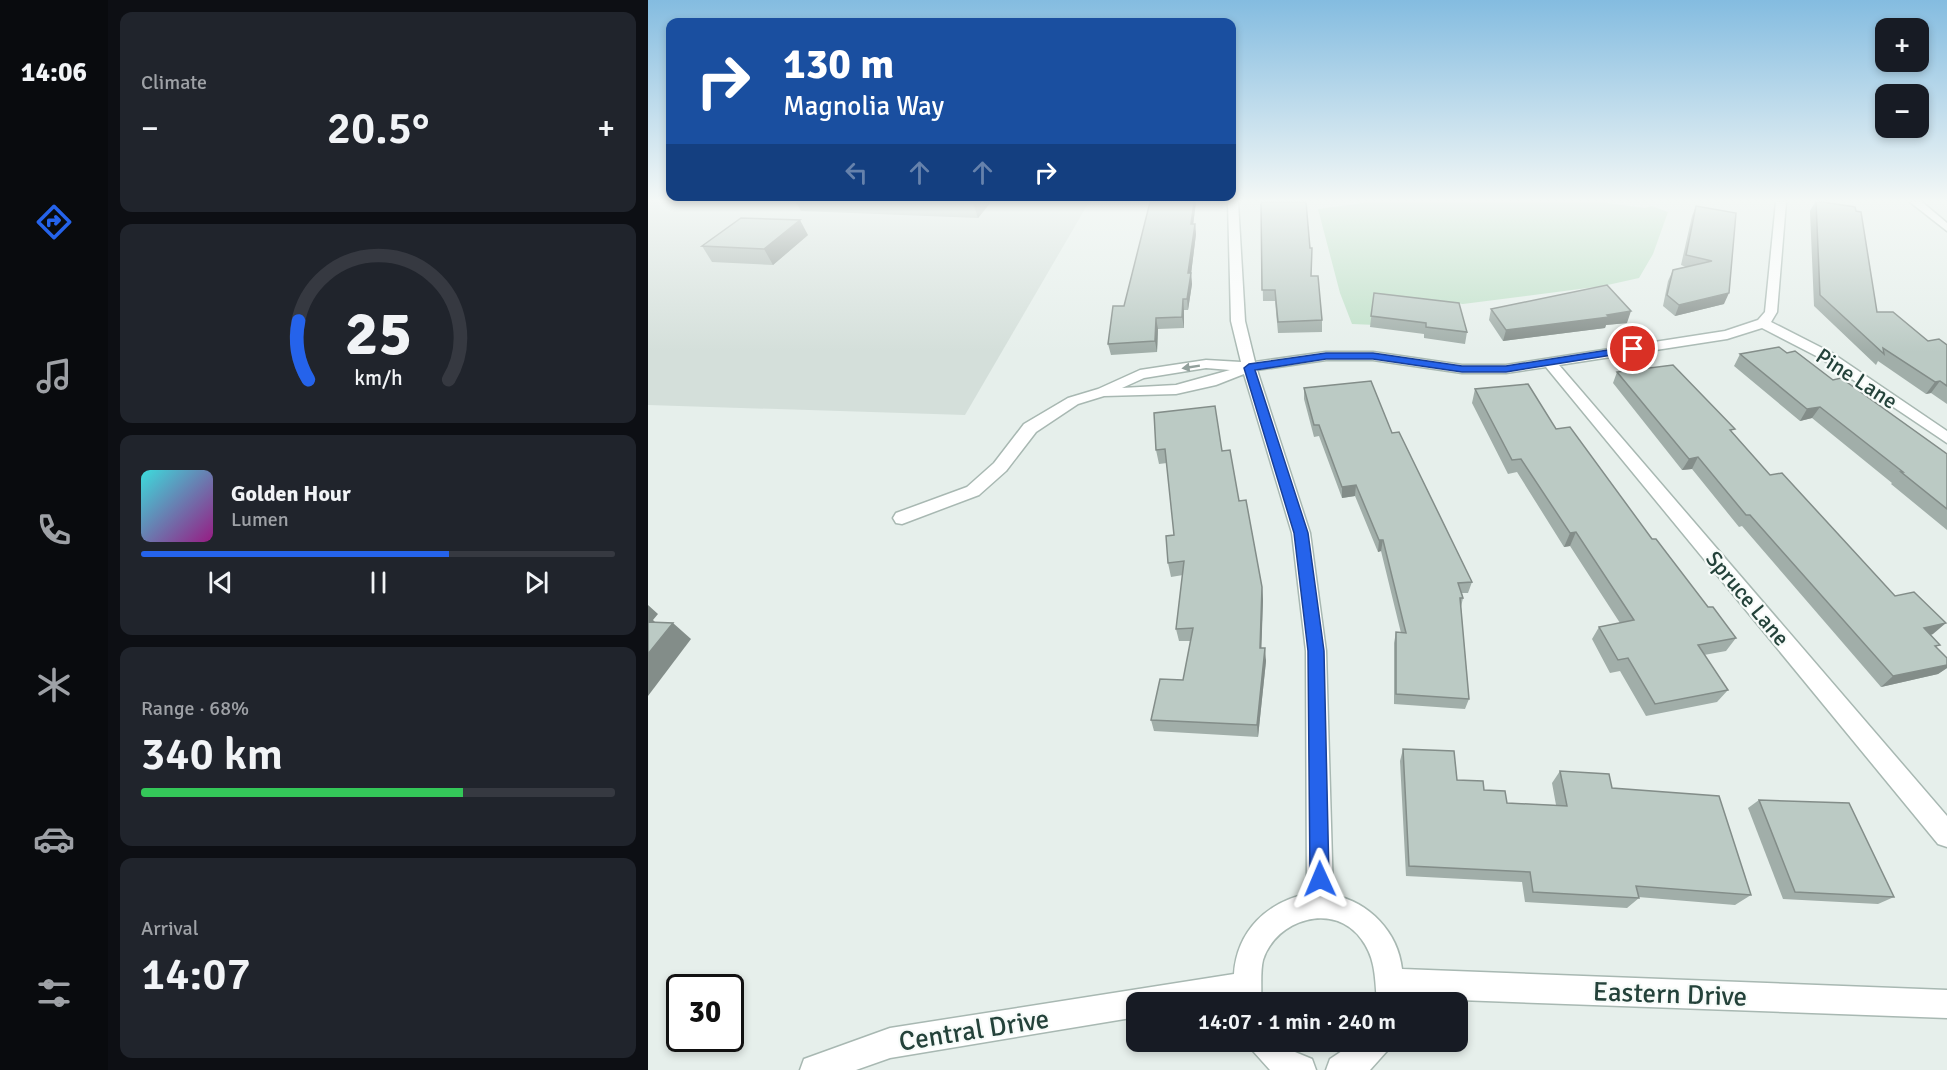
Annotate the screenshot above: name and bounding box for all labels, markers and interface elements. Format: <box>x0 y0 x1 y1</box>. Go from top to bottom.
map controls <box>1875 18 1929 138</box>
button: + <box>1875 18 1929 72</box>
text: 130 m <box>783 39 894 90</box>
icon: right <box>684 42 762 120</box>
text: 14:06 <box>21 56 87 89</box>
text: Climate <box>141 70 207 95</box>
button: − <box>1875 84 1929 138</box>
text: Magnolia Way <box>783 90 944 123</box>
text: 20.5° <box>327 101 429 156</box>
text: − <box>141 108 159 149</box>
text: + <box>597 108 615 149</box>
icon: left <box>840 156 873 189</box>
icon: ahead <box>903 156 936 189</box>
icon: ahead <box>966 156 999 189</box>
icon: right <box>1029 156 1062 189</box>
icon: directions <box>33 201 75 243</box>
text: 25 <box>344 296 412 373</box>
pin <box>1607 323 1658 374</box>
icon: arrive <box>1616 332 1649 365</box>
street label: Pine Lane <box>1811 342 1903 415</box>
icon: music <box>33 355 75 397</box>
one-way arrow <box>1181 362 1200 371</box>
text: km/h <box>354 366 402 392</box>
text: Golden Hour <box>231 480 351 507</box>
text: Lumen <box>231 507 289 532</box>
icon: phone <box>33 509 75 551</box>
street label: Spruce Lane <box>1700 545 1795 651</box>
icon: previous <box>204 566 237 599</box>
icon: pause <box>362 566 395 599</box>
icon: next <box>520 566 553 599</box>
icon: climate <box>33 664 75 706</box>
text: Range · 68% <box>141 696 249 721</box>
text: 340 km <box>141 727 283 782</box>
icon: car <box>33 818 75 860</box>
position arrow <box>1288 847 1352 911</box>
text: Arrival <box>141 916 199 941</box>
text: 14:07 <box>141 947 251 1002</box>
icon: filters <box>33 972 75 1014</box>
speed limit sign: 30 <box>666 974 744 1052</box>
street label: Eastern Drive <box>1592 975 1748 1014</box>
street label: Central Drive <box>897 1002 1051 1059</box>
text: 14:07 · 1 min · 240 m <box>1198 1008 1396 1035</box>

